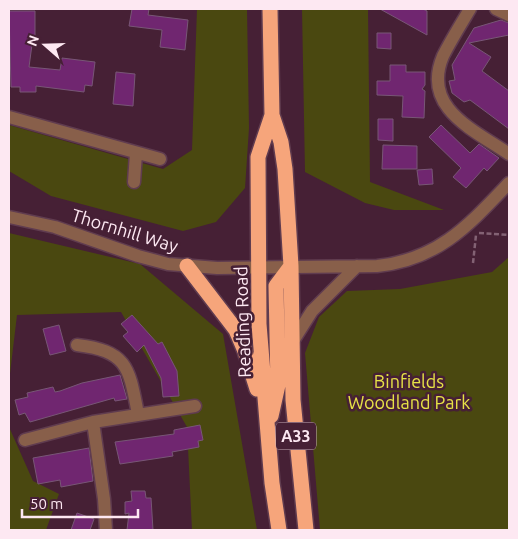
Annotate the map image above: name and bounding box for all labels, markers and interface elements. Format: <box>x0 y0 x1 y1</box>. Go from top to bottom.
north arrow <box>20 20 70 70</box>
text: N <box>23 33 42 48</box>
street label: Thornhill Way <box>69 204 181 256</box>
street label: Reading Road <box>230 266 254 378</box>
park label: Binfields Woodland Park <box>348 371 470 412</box>
road number: A33 <box>276 422 316 450</box>
scale bar <box>22 486 139 518</box>
text: 50 m <box>30 495 63 512</box>

